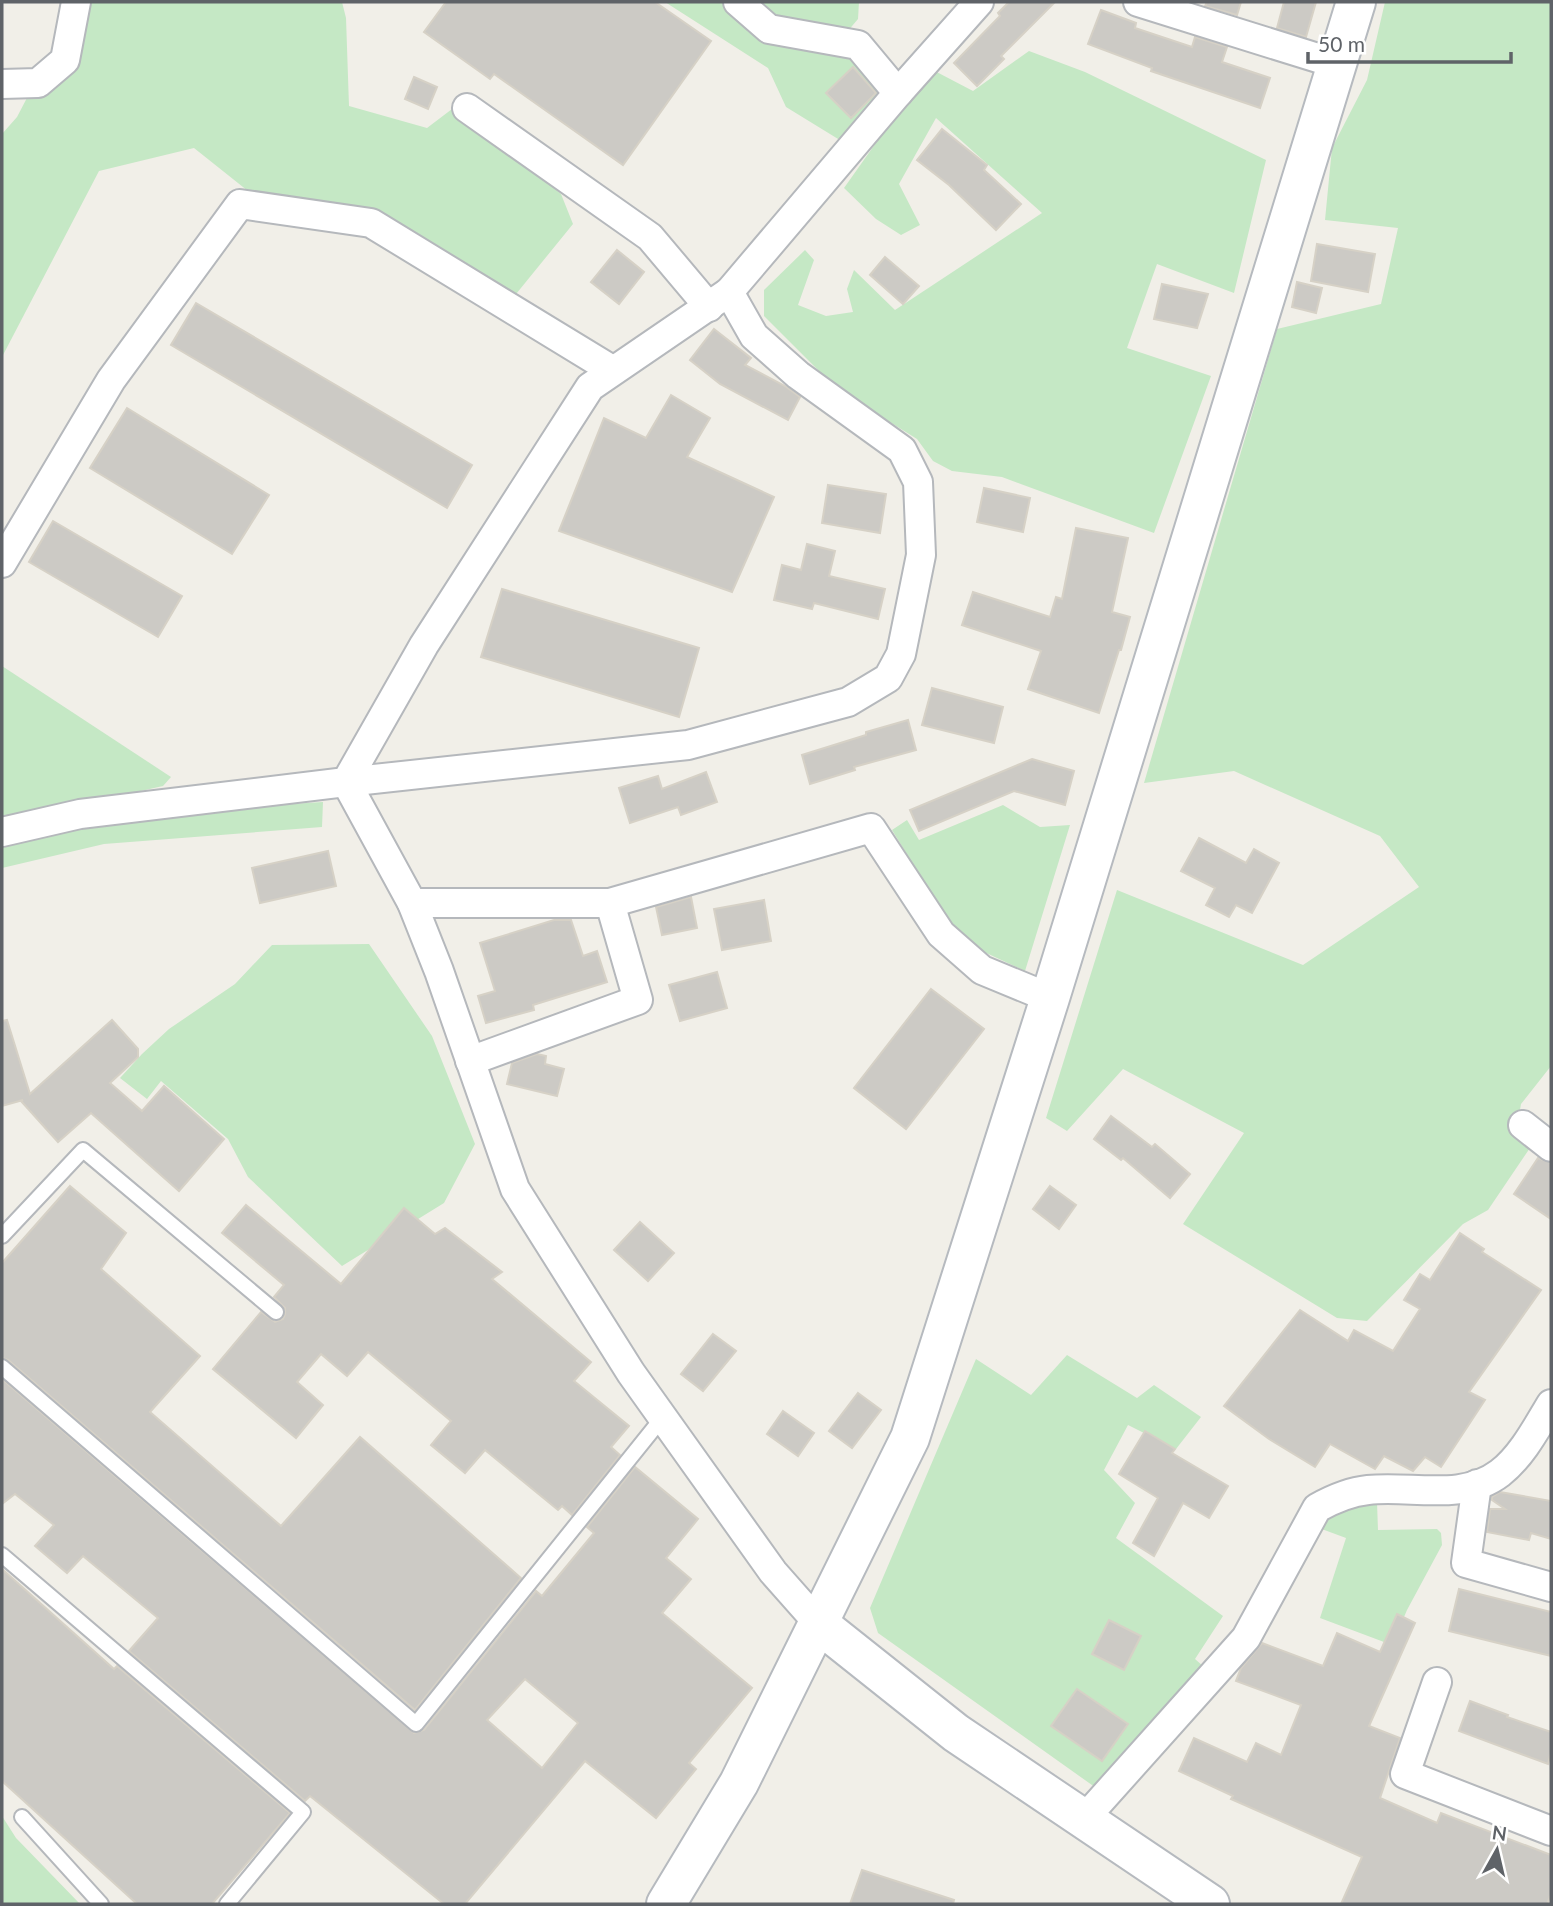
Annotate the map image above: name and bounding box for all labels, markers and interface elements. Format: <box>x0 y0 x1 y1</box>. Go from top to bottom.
scale bar <box>1308 21 1511 65</box>
text: 50 m <box>1318 31 1365 56</box>
north arrow <box>1462 1815 1532 1885</box>
text: N <box>1491 1820 1508 1845</box>

